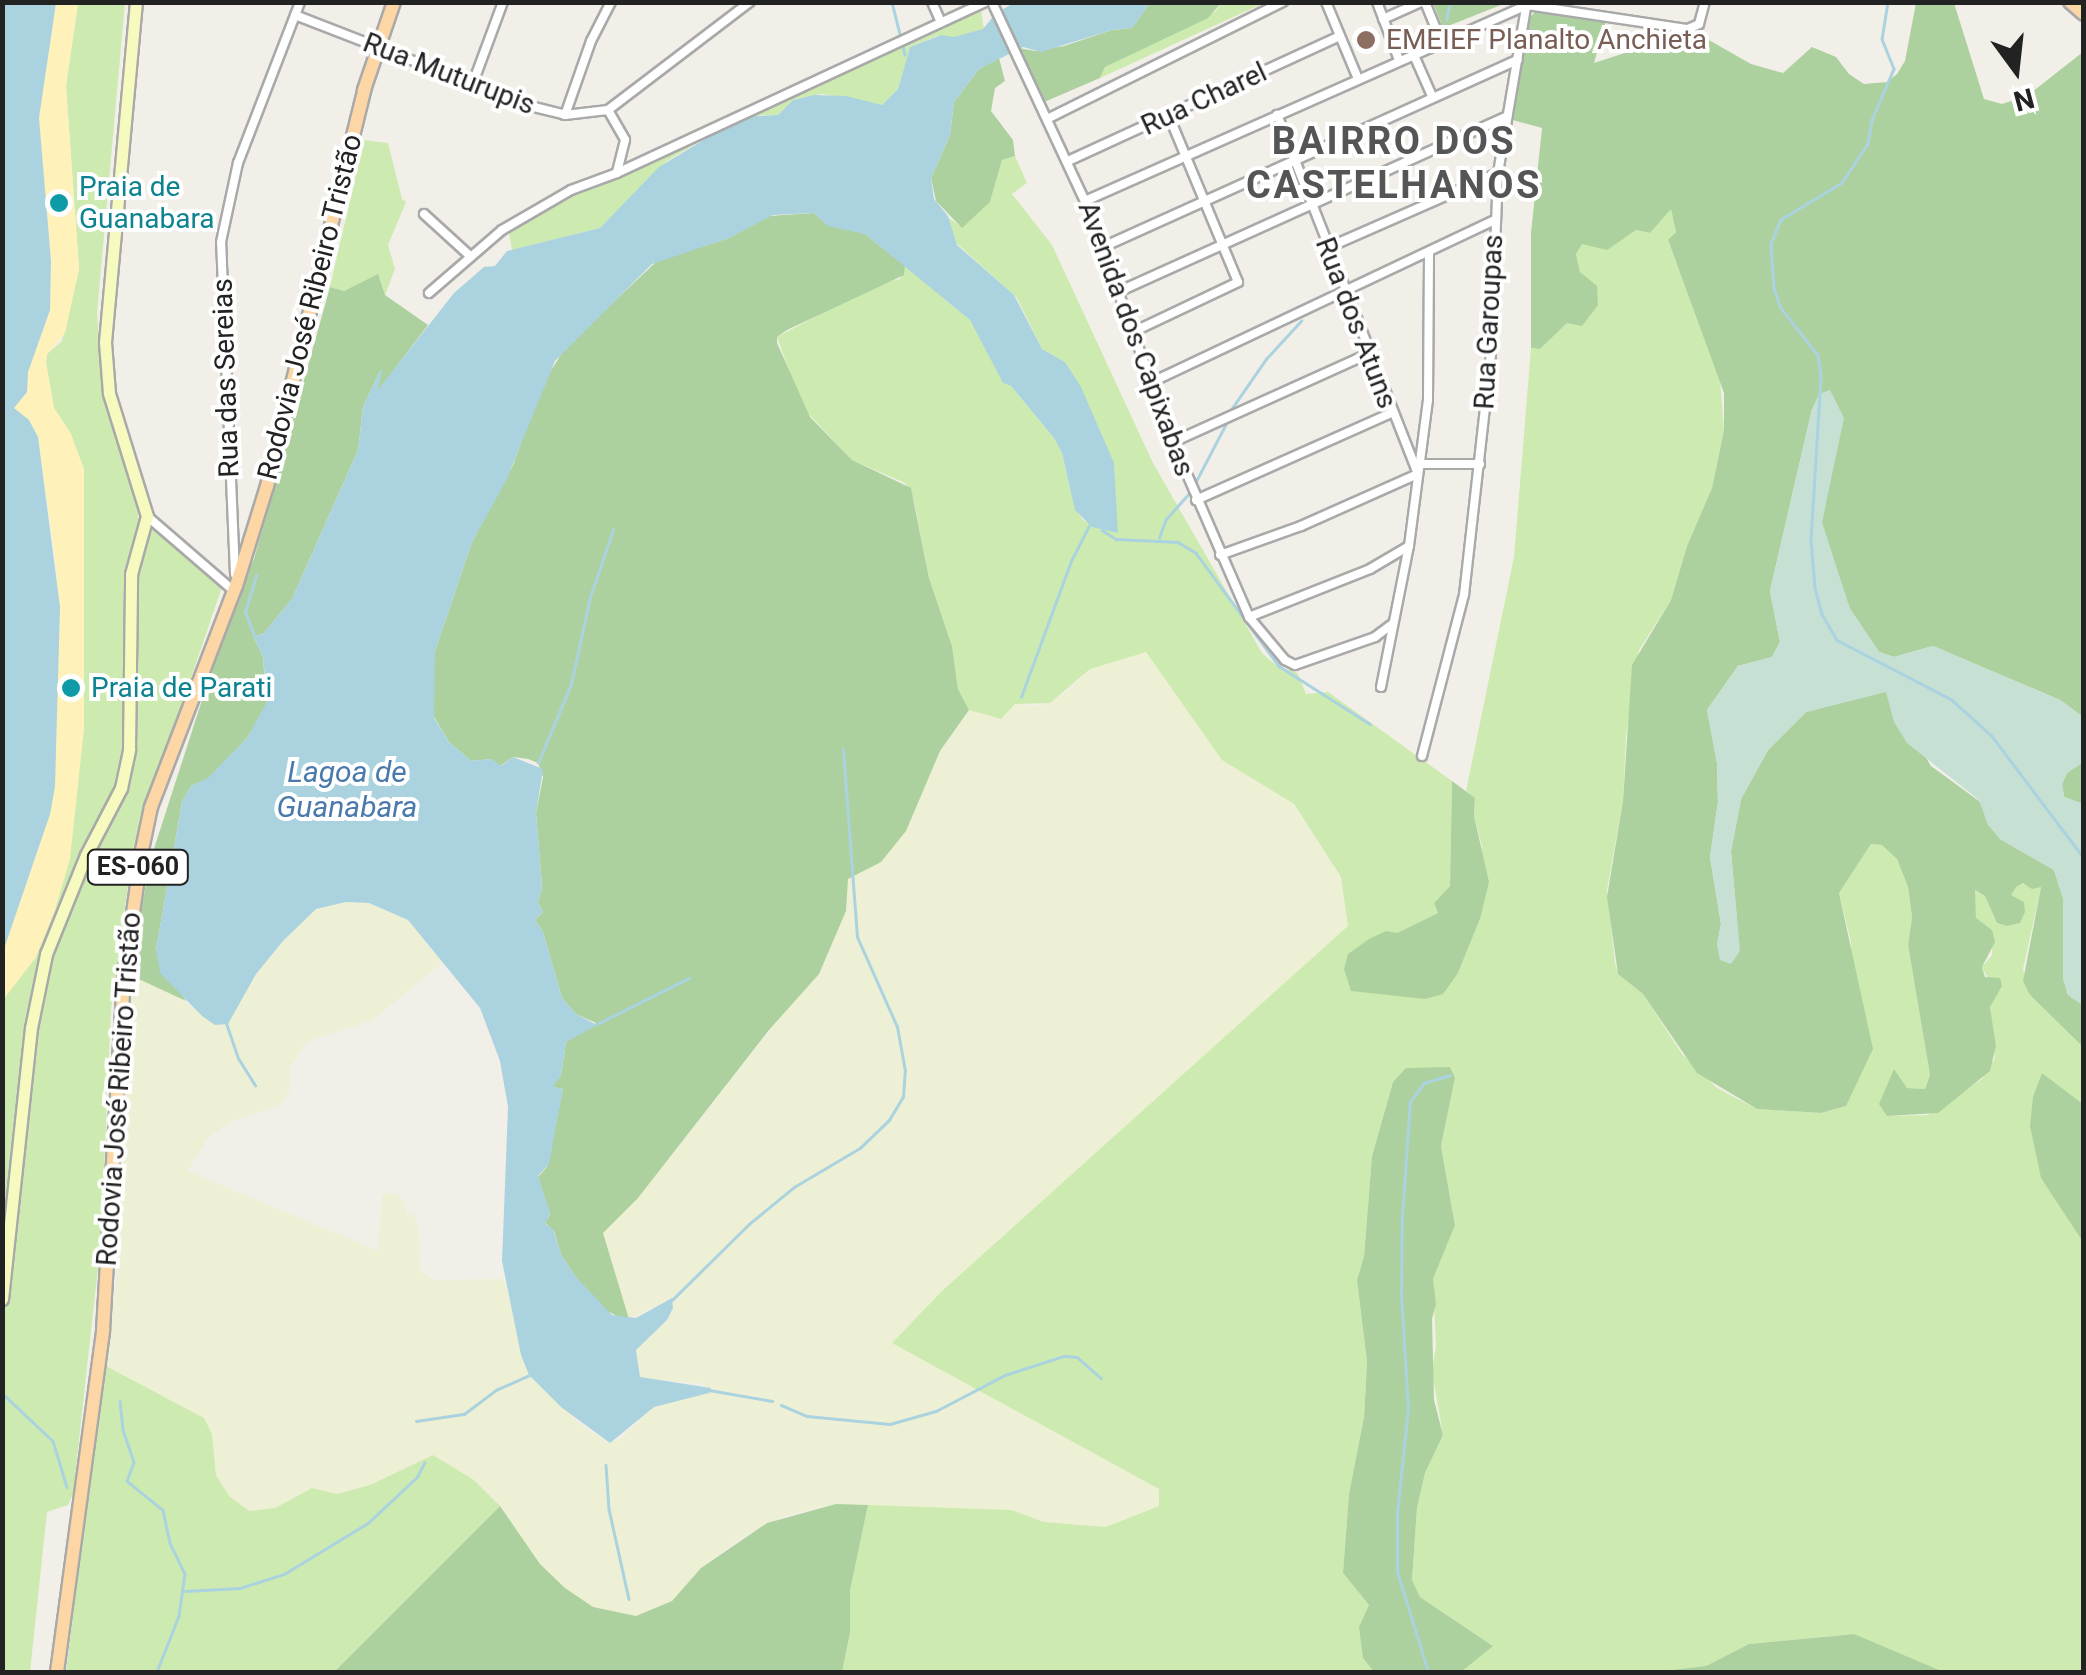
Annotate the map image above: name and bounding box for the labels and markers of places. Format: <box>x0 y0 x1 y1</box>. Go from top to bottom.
place label: EMEIEF Planalto Anchieta <box>1386 23 1707 57</box>
marker: EMEIEF Planalto Anchieta <box>1355 29 1377 51</box>
place label: Praia de Guanabara <box>79 170 215 236</box>
marker: Praia de Guanabara <box>48 192 70 214</box>
place label: Praia de Parati <box>91 671 272 705</box>
marker: Praia de Parati <box>60 677 82 699</box>

